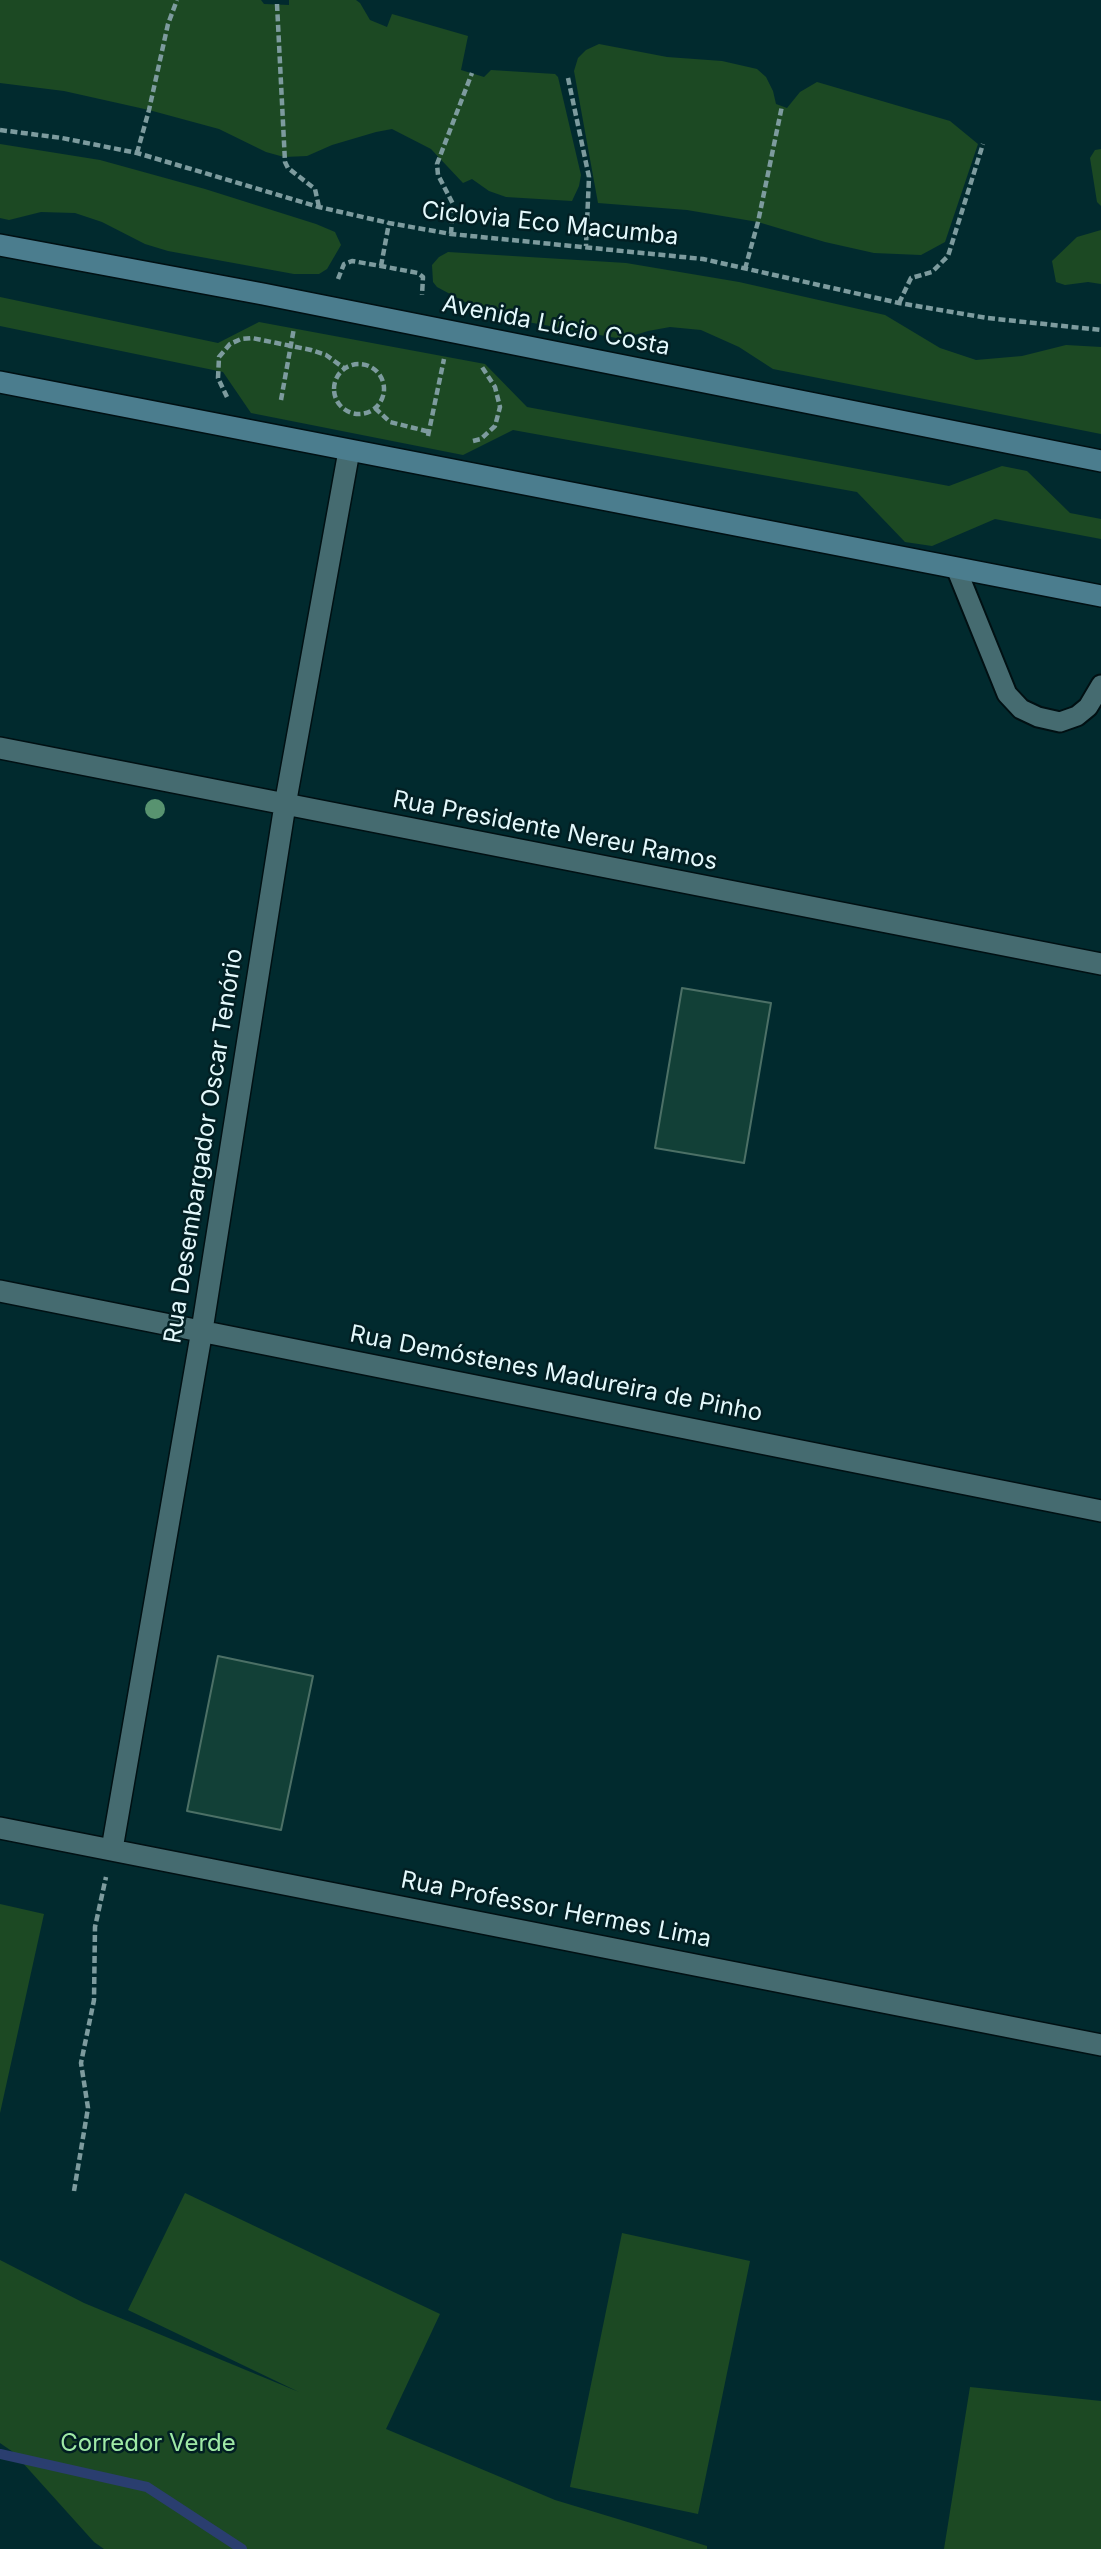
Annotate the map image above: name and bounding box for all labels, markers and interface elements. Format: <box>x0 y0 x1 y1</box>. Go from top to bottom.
street label: Ciclovia Eco Macumba <box>420 196 680 252</box>
street label: Avenida Lúcio Costa <box>440 290 672 362</box>
street label: Rua Presidente Nereu Ramos <box>390 785 720 877</box>
street label: Rua Desembargador Oscar Tenório <box>159 947 249 1345</box>
street label: Rua Demóstenes Madureira de Pinho <box>347 1320 765 1428</box>
street label: Rua Professor Hermes Lima <box>398 1866 714 1954</box>
park label: Corredor Verde <box>60 2430 236 2458</box>

